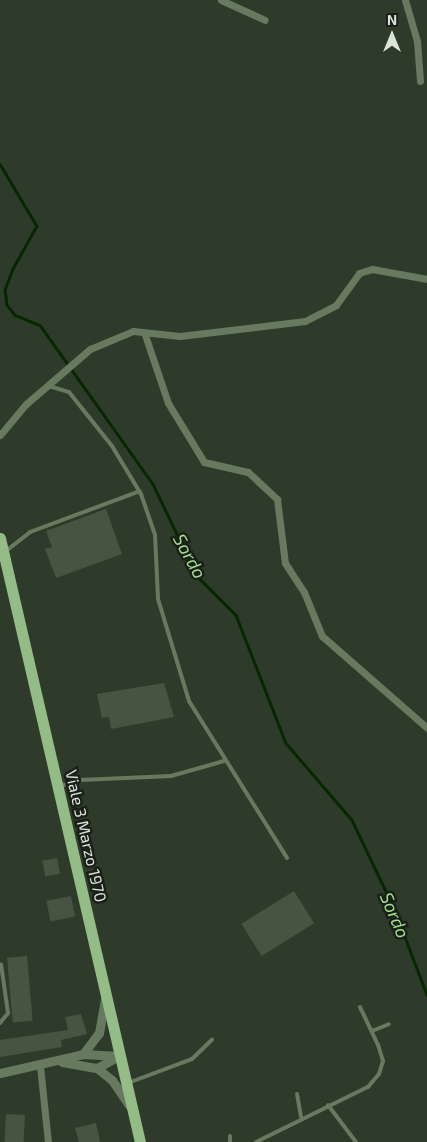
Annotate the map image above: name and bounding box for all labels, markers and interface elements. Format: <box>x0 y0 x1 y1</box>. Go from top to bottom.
north arrow <box>367 10 417 60</box>
text: N <box>387 11 397 28</box>
water label: Sordo <box>169 530 211 582</box>
street label: Viale 3 Marzo 1970 <box>61 768 111 904</box>
water label: Sordo <box>376 889 414 941</box>

